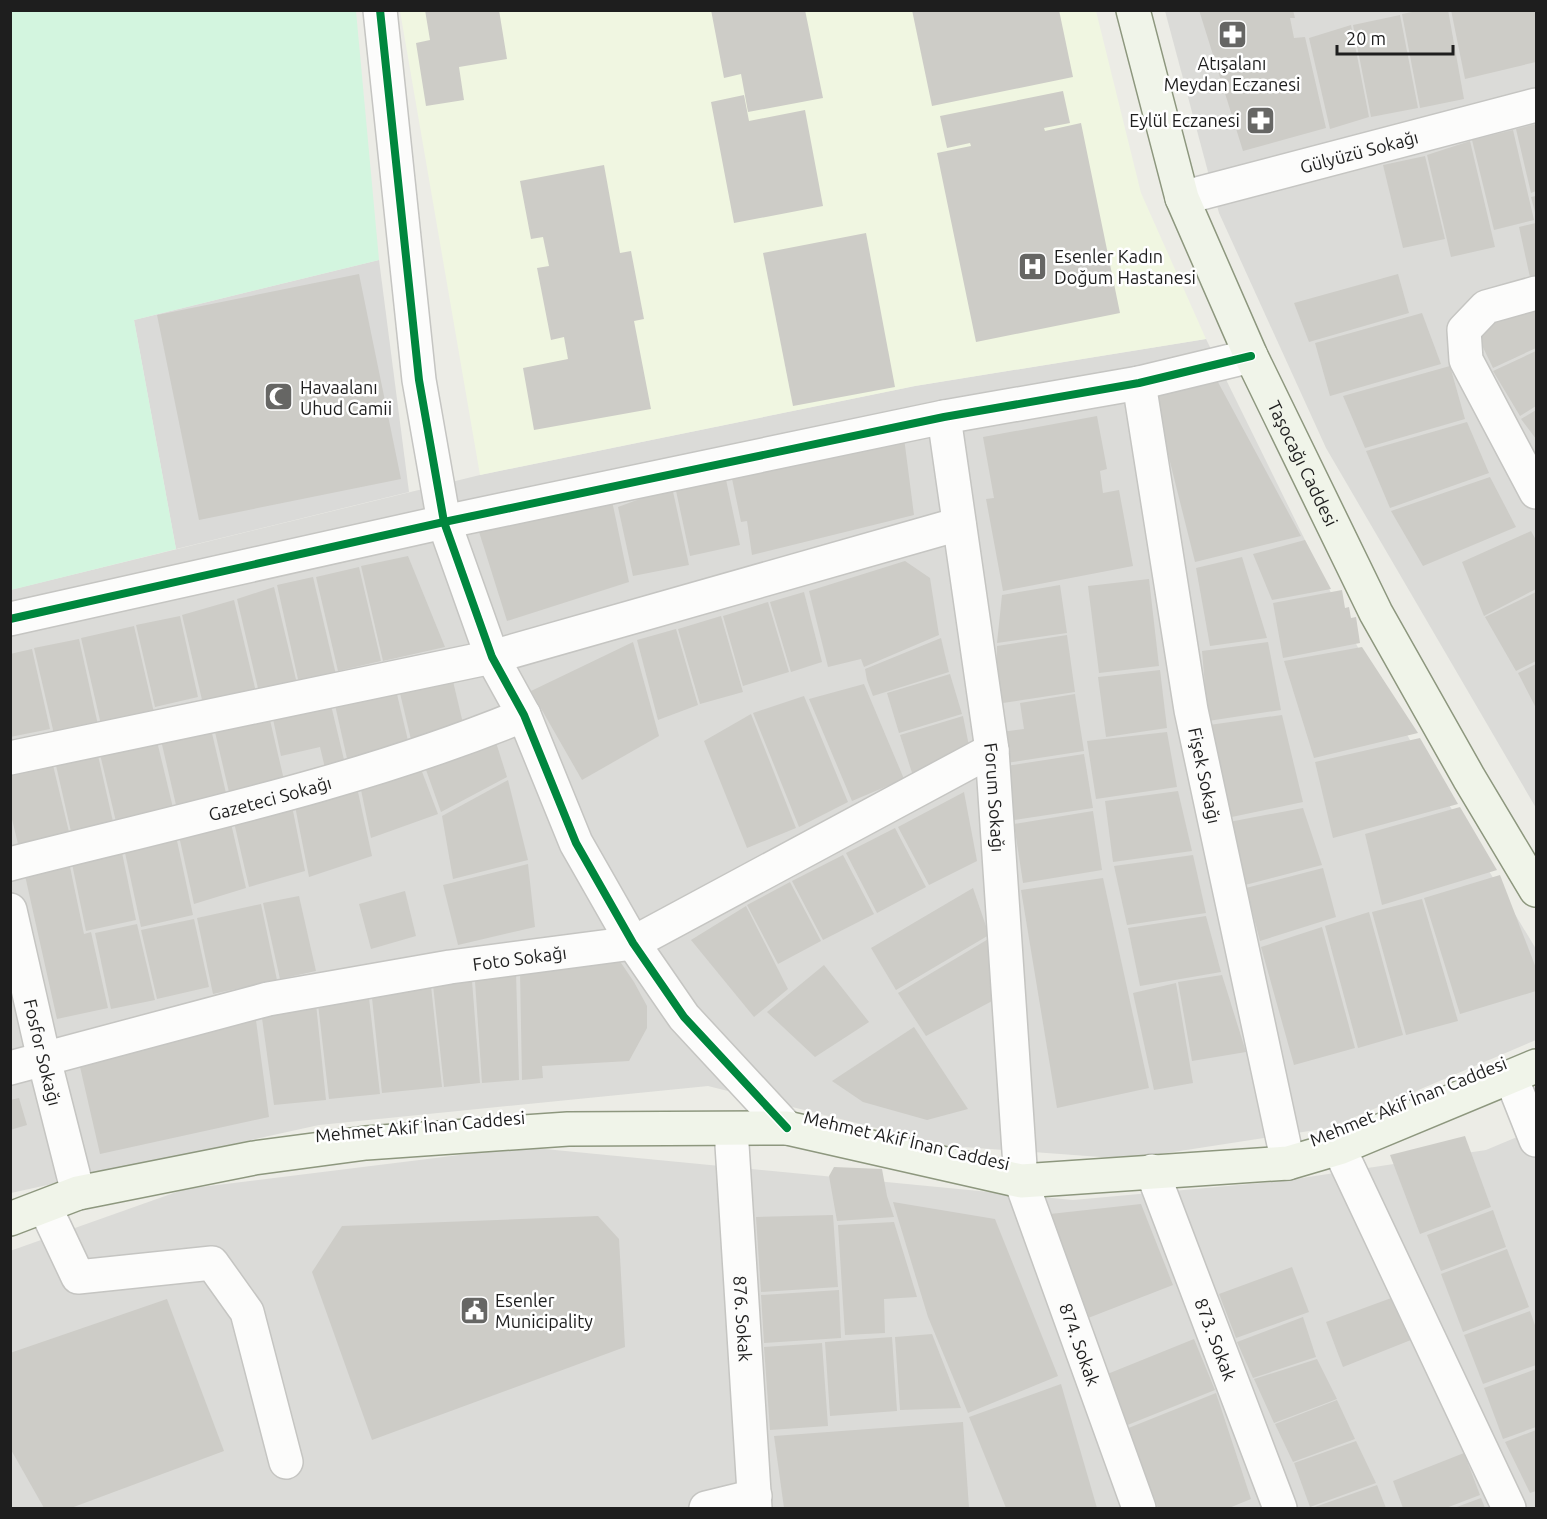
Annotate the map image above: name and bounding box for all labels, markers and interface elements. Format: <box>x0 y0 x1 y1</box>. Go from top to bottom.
pharmacy icon: Atışalanı Meydan Eczanesi <box>1216 18 1248 50</box>
scale bar <box>1337 18 1452 56</box>
text: 20 m <box>1346 28 1386 48</box>
place label: Atışalanı Meydan Eczanesi <box>1164 53 1300 94</box>
pharmacy icon: Eylül Eczanesi <box>1245 104 1277 136</box>
place label: Eylül Eczanesi <box>1129 110 1240 130</box>
street label: Gülyüzü Sokağı <box>1298 126 1420 177</box>
place label: Esenler Kadın Doğum Hastanesi <box>1054 246 1196 287</box>
hospital icon: Esenler Kadın Doğum Hastanesi <box>1017 250 1049 282</box>
place label: Havaalanı Uhud Camii <box>300 377 392 418</box>
mosque icon: Havaalanı Uhud Camii <box>263 381 295 413</box>
street label: Taşocağı Caddesi <box>1264 397 1342 529</box>
street label: Fişek Sokağı <box>1185 725 1225 825</box>
street label: Forum Sokağı <box>981 741 1009 853</box>
street label: Gazeteci Sokağı <box>206 772 333 824</box>
street label: Foto Sokağı <box>471 942 568 974</box>
street label: Fosfor Sokağı <box>21 997 65 1108</box>
street label: Mehmet Akif İnan Caddesi <box>1307 1052 1509 1150</box>
street label: Mehmet Akif İnan Caddesi <box>314 1107 526 1145</box>
street label: Mehmet Akif İnan Caddesi <box>802 1107 1012 1173</box>
street label: 876. Sokak <box>730 1275 756 1362</box>
place label: Esenler Municipality <box>495 1290 593 1331</box>
public building icon: Esenler Municipality <box>458 1294 490 1326</box>
street label: 873. Sokak <box>1191 1295 1241 1383</box>
street label: 874. Sokak <box>1056 1300 1104 1388</box>

